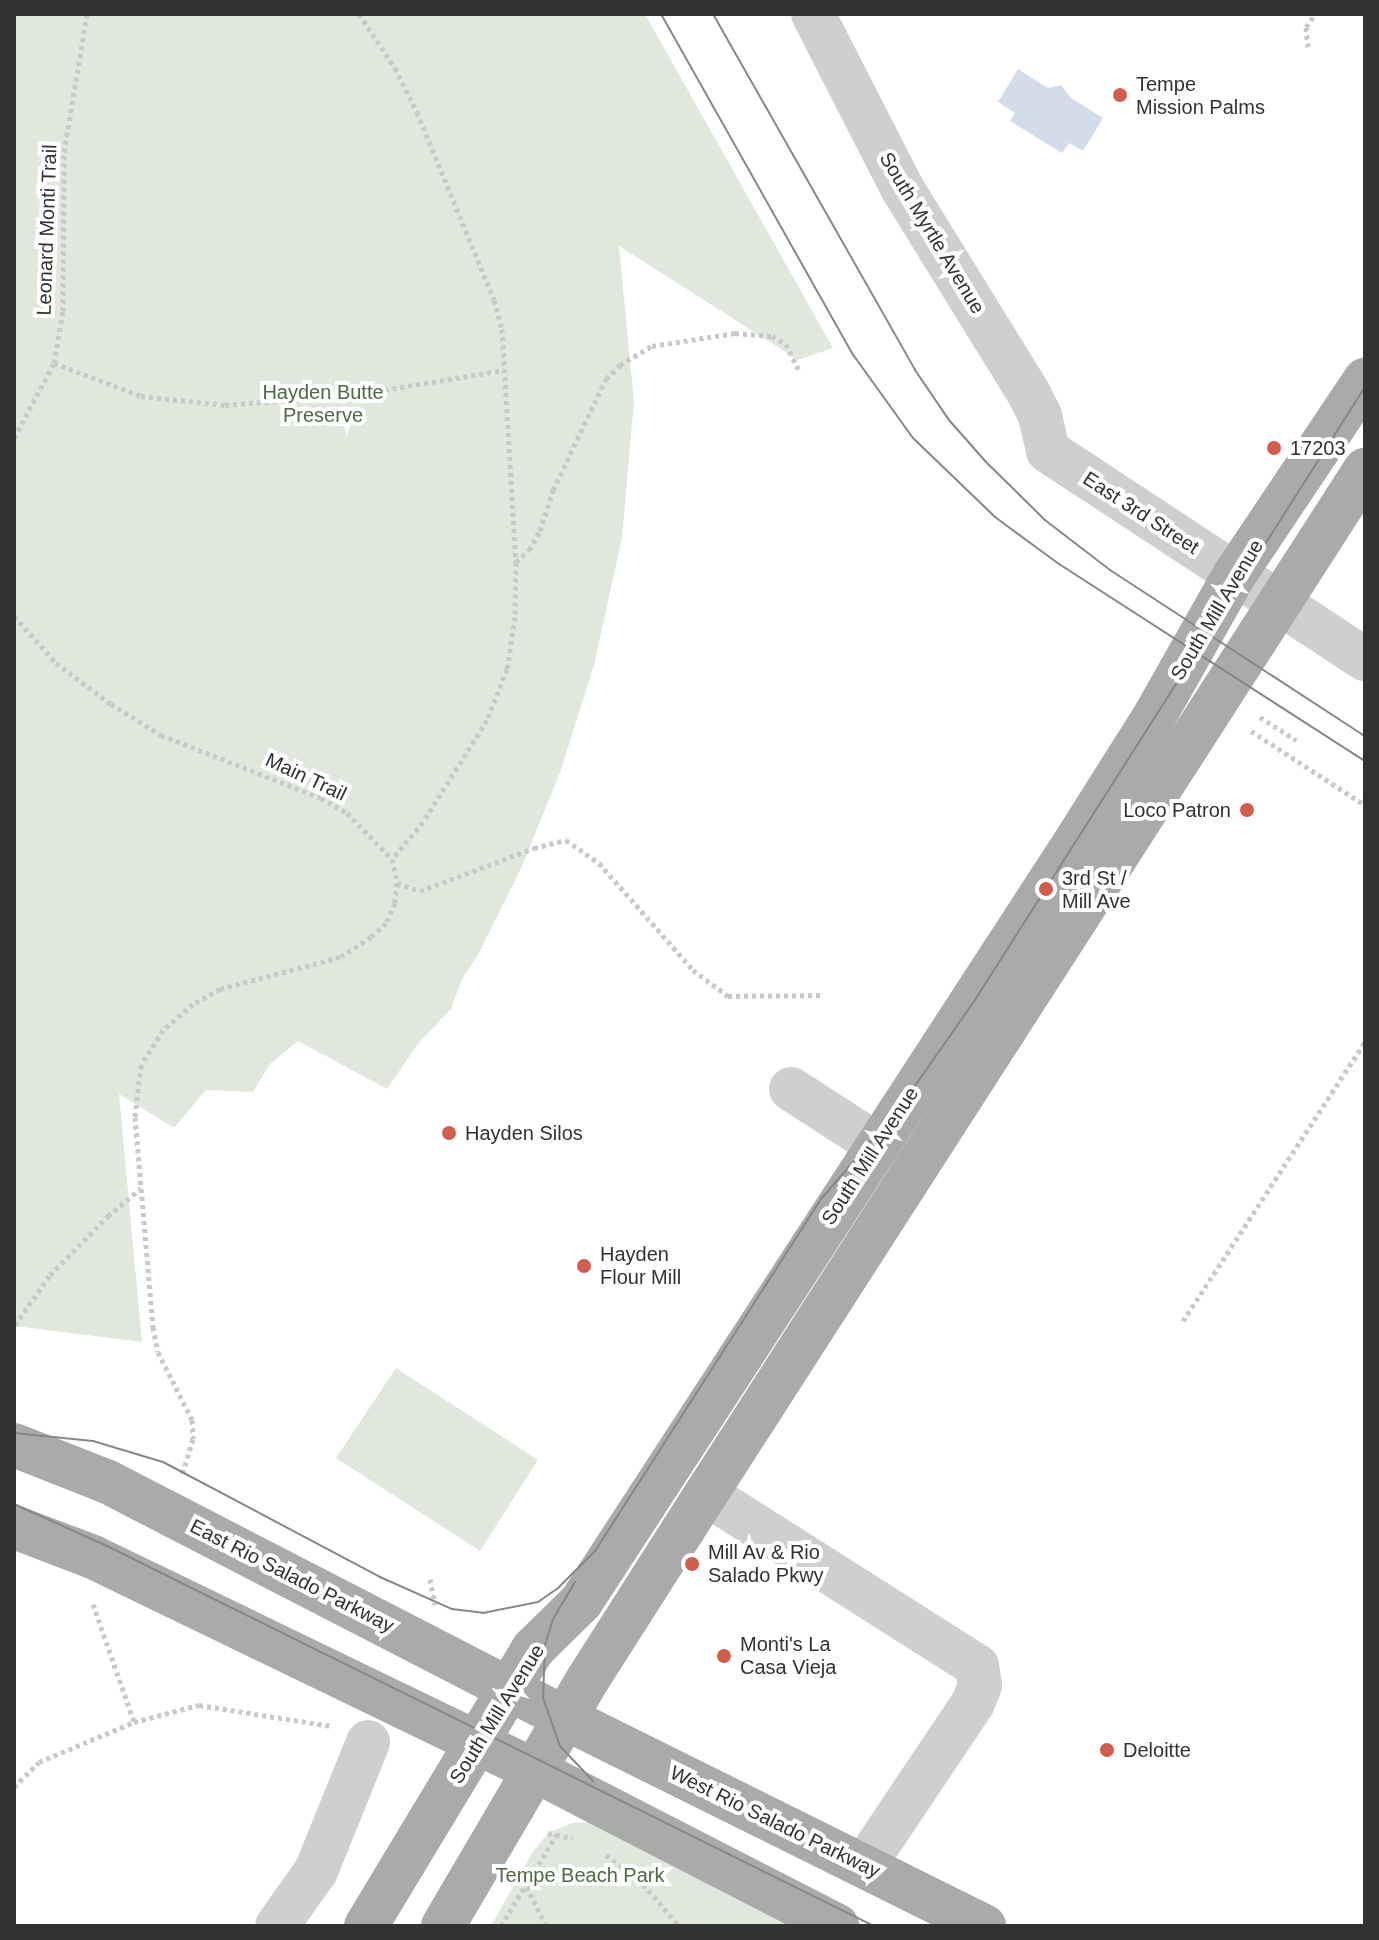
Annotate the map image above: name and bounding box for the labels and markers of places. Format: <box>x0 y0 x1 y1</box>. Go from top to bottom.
place label: Tempe Mission Palms <box>1136 72 1265 119</box>
marker: Tempe Mission Palms <box>1111 86 1129 104</box>
place label: 17203 <box>1290 436 1346 460</box>
marker: 17203 <box>1265 439 1283 457</box>
place label: Loco Patron <box>1123 798 1231 822</box>
marker: Loco Patron <box>1238 801 1256 819</box>
place label: 3rd St / Mill Ave <box>1062 866 1132 913</box>
marker: 3rd St / Mill Ave <box>1037 880 1055 898</box>
place label: Hayden Silos <box>465 1121 583 1145</box>
marker: Hayden Silos <box>440 1124 458 1142</box>
place label: Hayden Flour Mill <box>600 1242 681 1289</box>
marker: Hayden Flour Mill <box>575 1257 593 1275</box>
place label: Mill Av & Rio Salado Pkwy <box>708 1540 824 1587</box>
marker: Mill Av & Rio Salado Pkwy <box>683 1555 701 1573</box>
place label: Monti's La Casa Vieja <box>740 1632 836 1679</box>
marker: Monti's La Casa Vieja <box>715 1647 733 1665</box>
place label: Deloitte <box>1123 1738 1191 1762</box>
marker: Deloitte <box>1098 1741 1116 1759</box>

